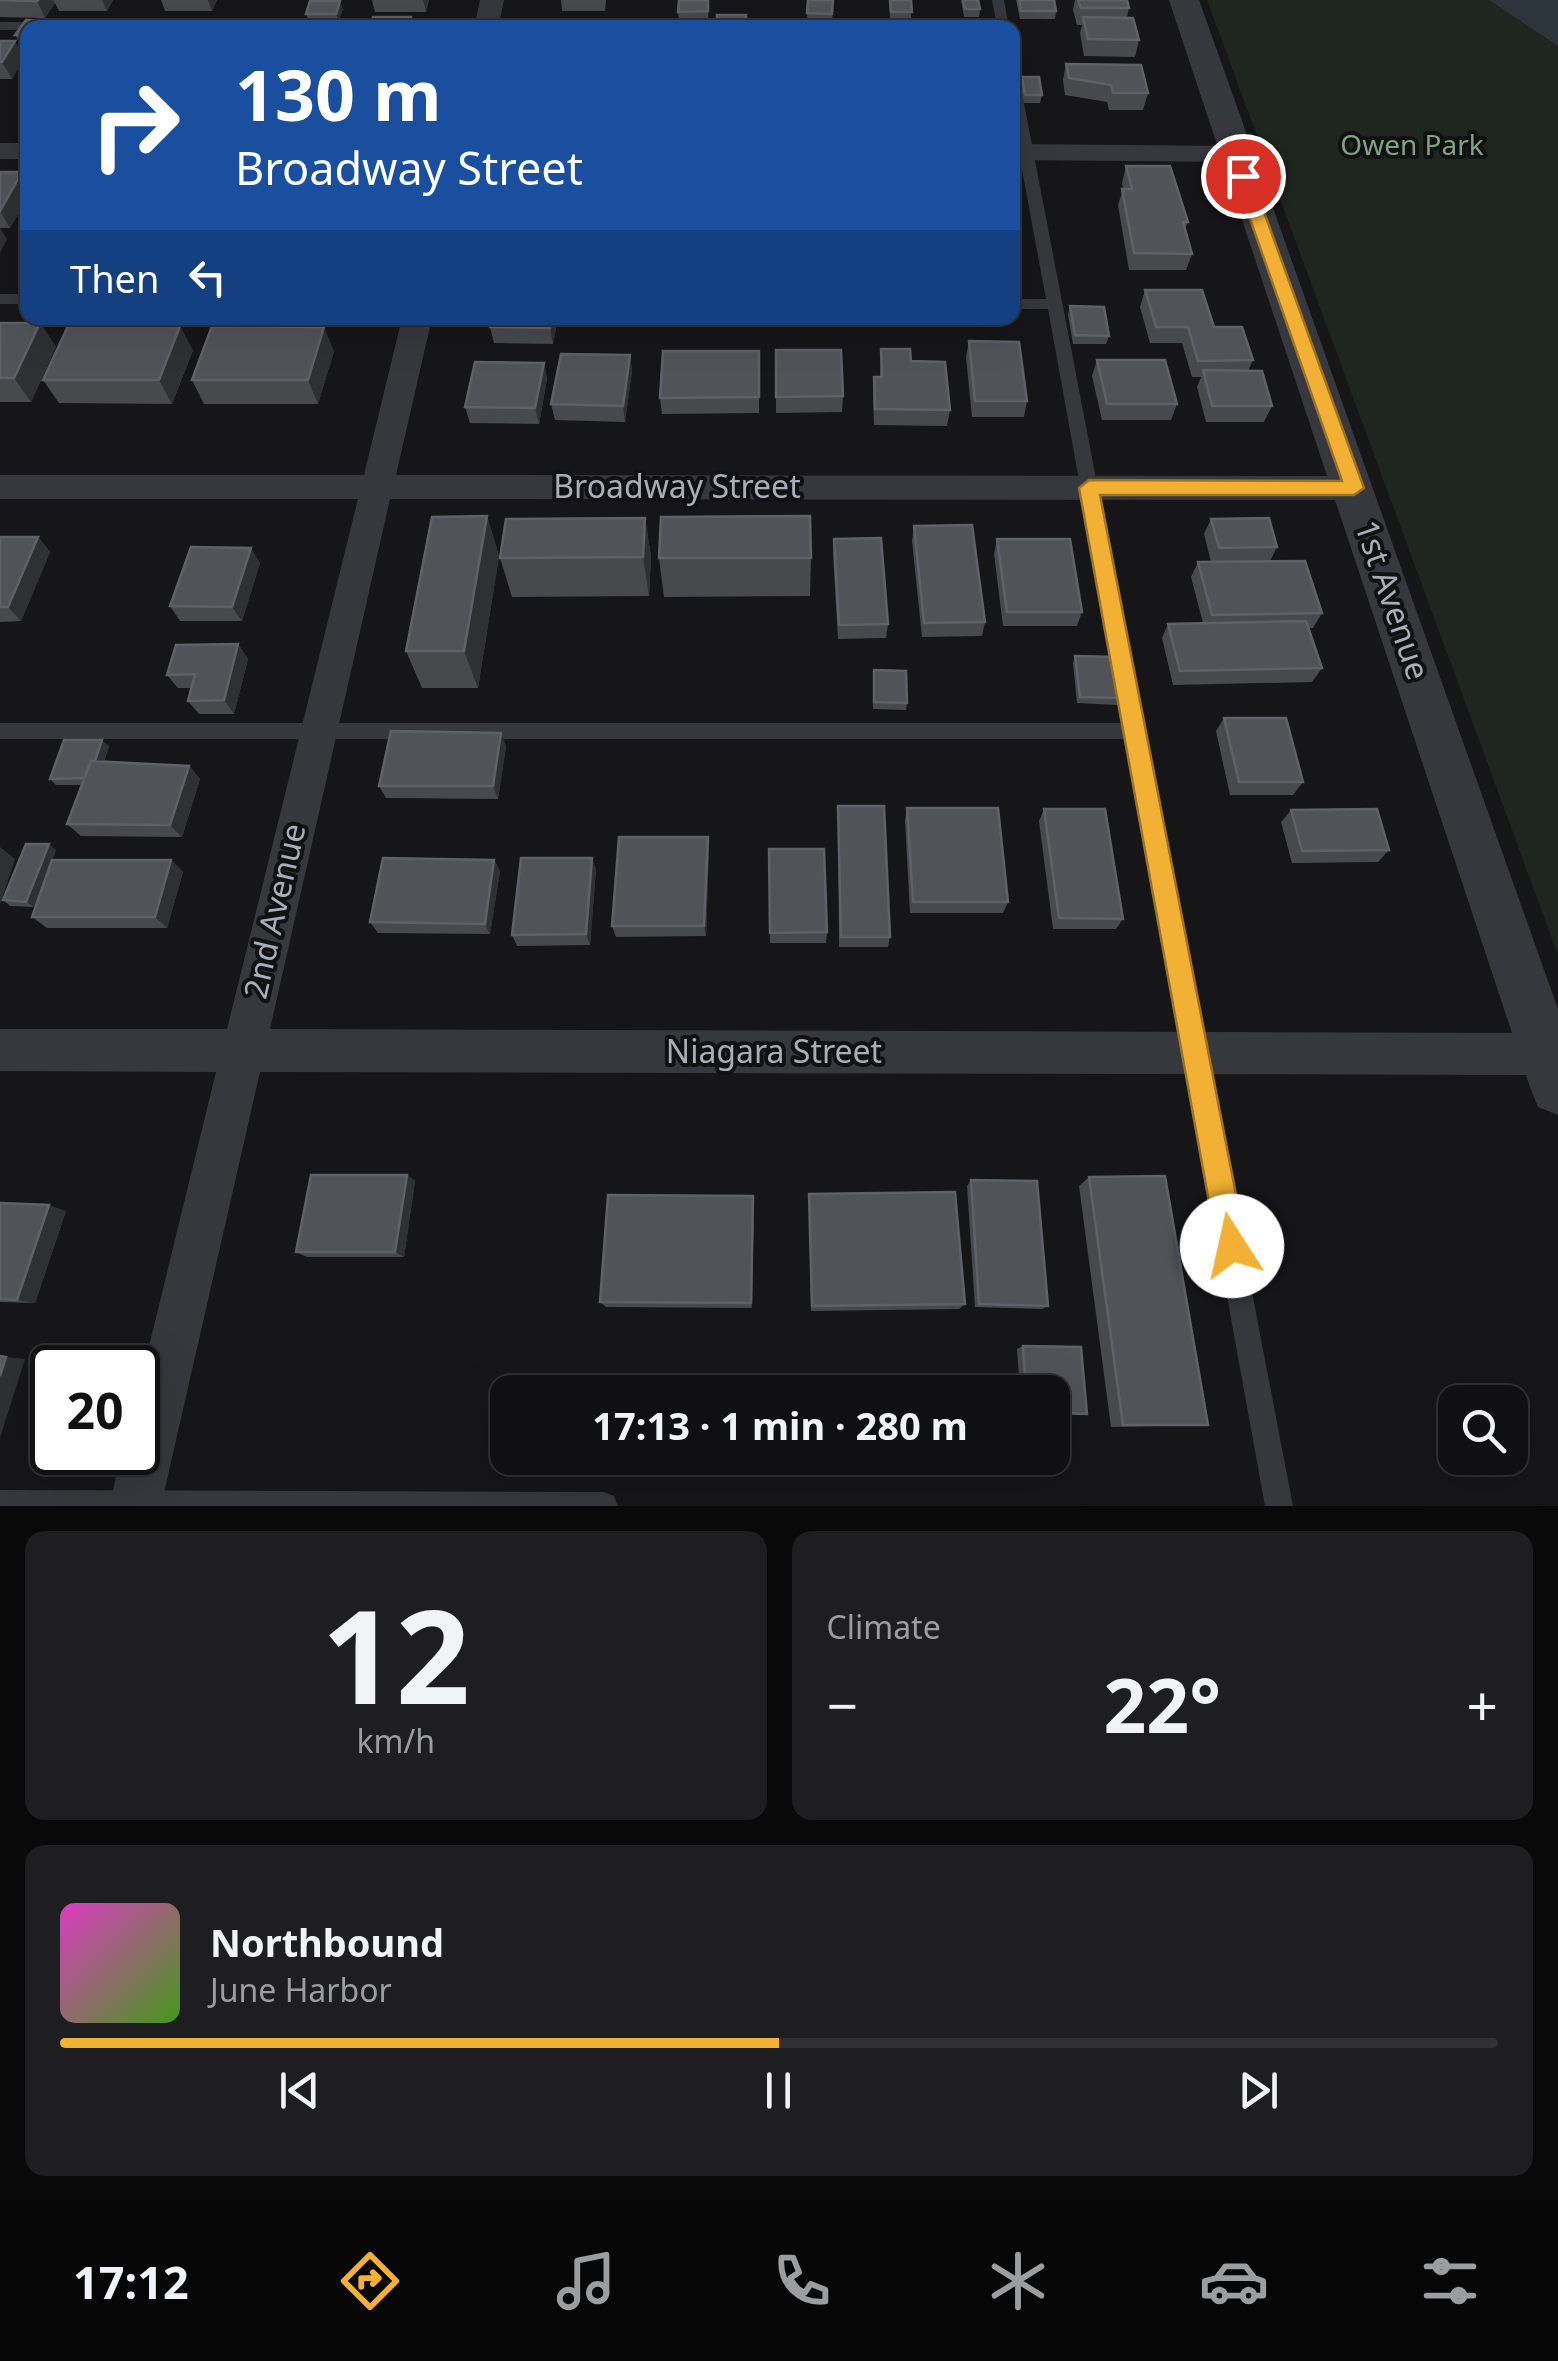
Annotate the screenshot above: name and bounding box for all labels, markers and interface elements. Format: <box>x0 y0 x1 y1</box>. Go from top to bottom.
text: 130 m <box>235 46 442 142</box>
icon: right <box>70 60 200 190</box>
park label: Owen Park <box>1340 125 1484 163</box>
pin <box>1201 134 1286 219</box>
text: Broadway Street <box>235 137 583 198</box>
icon: arrive <box>1216 149 1271 204</box>
icon: left <box>180 250 235 305</box>
text: Then <box>70 252 160 304</box>
street label: Broadway Street <box>553 464 801 507</box>
street label: 1st Avenue <box>1346 514 1441 685</box>
street label: 2nd Avenue <box>233 819 315 1002</box>
street label: Niagara Street <box>666 1029 882 1072</box>
position arrow <box>1180 1194 1284 1298</box>
speed limit sign: 20 <box>30 1345 160 1475</box>
map controls <box>1438 1385 1528 1475</box>
button: search <box>1438 1385 1528 1475</box>
text: 17:13 · 1 min · 280 m <box>592 1399 968 1451</box>
text: 12 <box>321 1565 470 1742</box>
text: Climate <box>827 1605 941 1648</box>
text: 22° <box>1103 1653 1221 1755</box>
text: − <box>827 1667 858 1742</box>
text: + <box>1467 1667 1498 1742</box>
text: km/h <box>356 1719 435 1762</box>
text: Northbound <box>210 1916 444 1968</box>
text: June Harbor <box>210 1968 392 2011</box>
icon: previous <box>272 2063 327 2118</box>
icon: pause <box>751 2063 806 2118</box>
icon: next <box>1231 2063 1286 2118</box>
icon: directions <box>335 2246 405 2316</box>
icon: music <box>551 2246 621 2316</box>
icon: phone <box>767 2246 837 2316</box>
icon: climate <box>983 2246 1053 2316</box>
icon: car <box>1199 2246 1269 2316</box>
icon: filters <box>1415 2246 1485 2316</box>
text: 17:12 <box>73 2251 189 2312</box>

